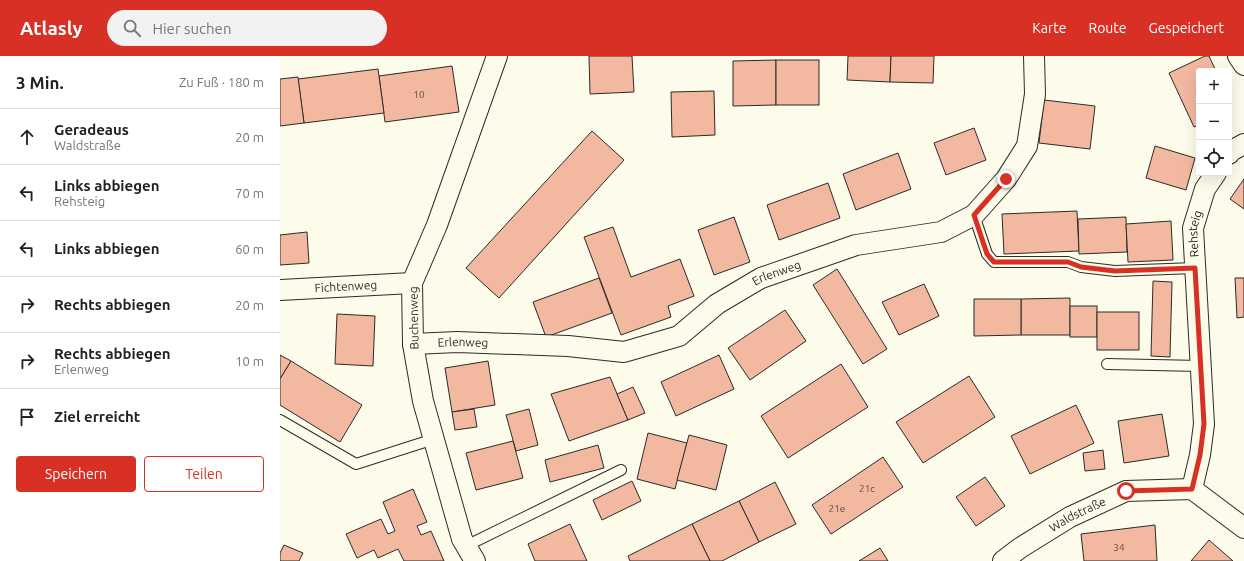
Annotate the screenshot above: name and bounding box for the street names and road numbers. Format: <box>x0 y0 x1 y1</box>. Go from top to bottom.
street label: Rehsteig <box>1186 209 1204 257</box>
street label: Erlenweg <box>750 258 803 288</box>
street label: Fichtenweg <box>314 278 378 294</box>
street label: Buchenweg <box>406 286 421 350</box>
street label: Erlenweg <box>437 335 489 349</box>
street label: Waldstraße <box>1047 494 1108 534</box>

